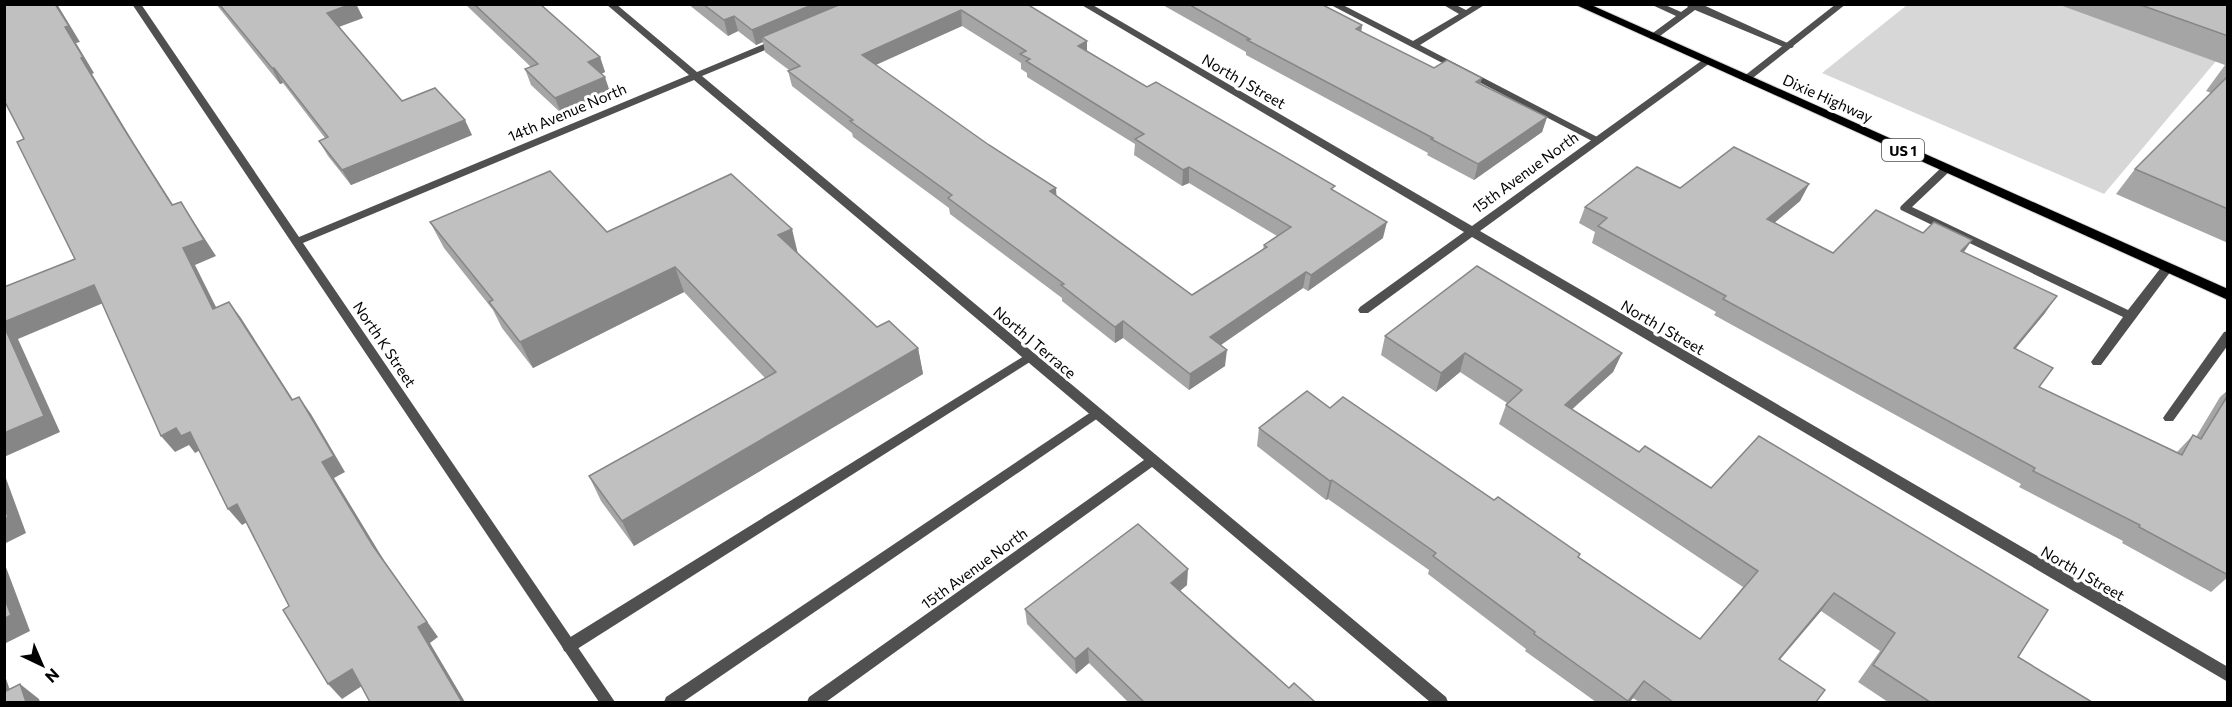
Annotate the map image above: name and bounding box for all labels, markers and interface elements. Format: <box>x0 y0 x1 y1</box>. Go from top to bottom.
street label: North J Street <box>1199 50 1289 112</box>
street label: Dixie Highway <box>1780 70 1876 126</box>
street label: 14th Avenue North <box>505 79 629 145</box>
street label: 15th Avenue North <box>1469 128 1581 216</box>
road number: US 1 <box>1882 139 1924 161</box>
street label: North J Street <box>1618 296 1708 358</box>
street label: North K Street <box>350 298 420 390</box>
street label: North J Terrace <box>990 302 1080 382</box>
street label: 15th Avenue North <box>918 524 1030 612</box>
street label: North J Street <box>2038 542 2128 604</box>
north arrow <box>12 635 72 695</box>
text: N <box>42 665 64 687</box>

